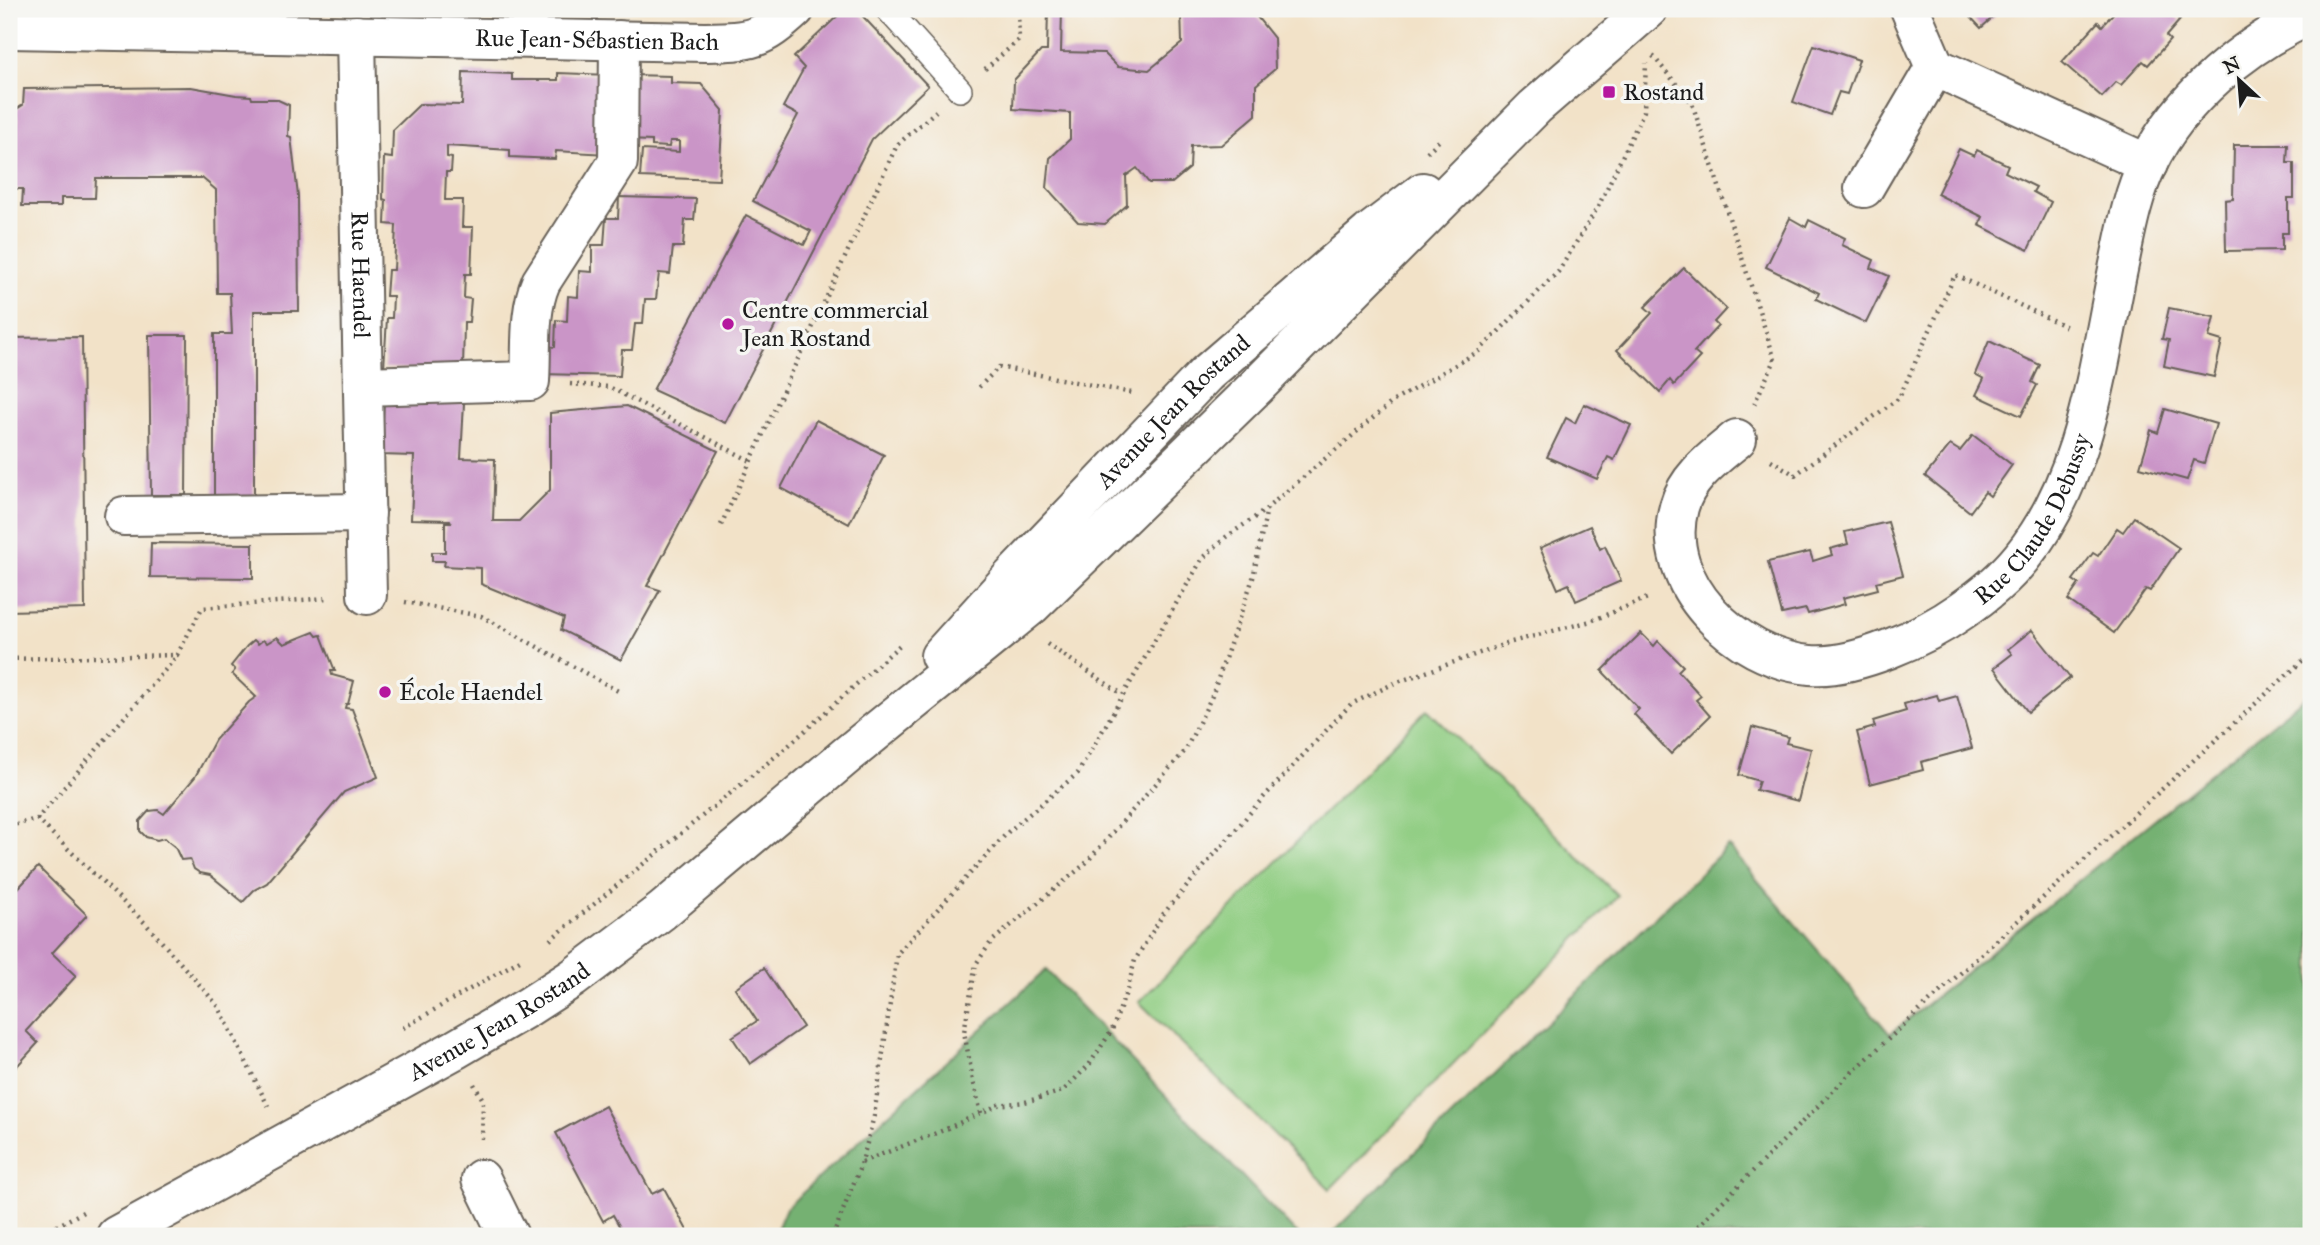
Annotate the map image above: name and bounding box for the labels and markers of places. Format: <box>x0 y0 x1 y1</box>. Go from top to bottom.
place label: Rostand <box>1623 77 1704 107</box>
marker: Rostand <box>1601 84 1617 100</box>
place label: Centre commercial Jean Rostand <box>739 295 929 353</box>
marker: Centre commercial Jean Rostand <box>720 316 736 332</box>
place label: École Haendel <box>399 677 543 707</box>
marker: École Haendel <box>377 684 393 700</box>

